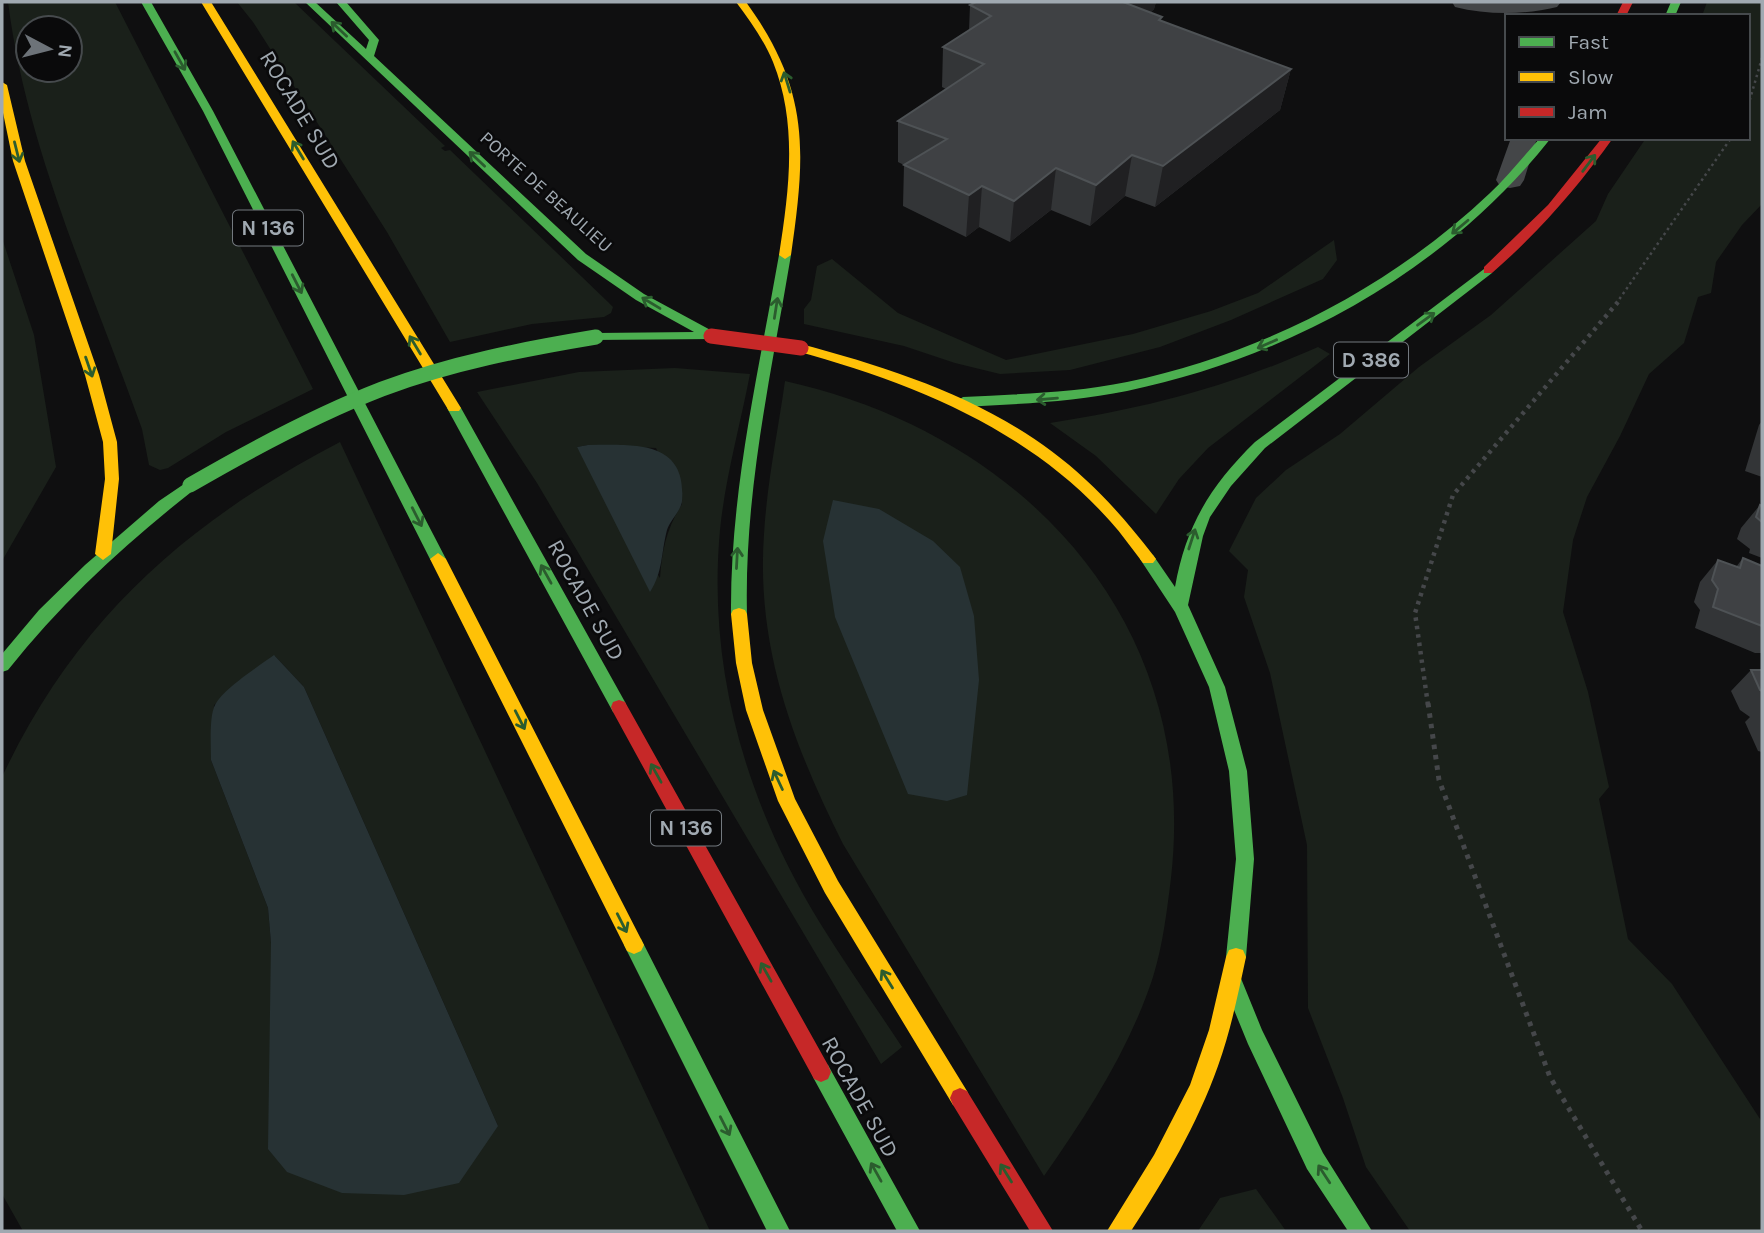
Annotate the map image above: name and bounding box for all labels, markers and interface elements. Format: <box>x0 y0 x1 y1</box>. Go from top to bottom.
north arrow <box>14 14 84 84</box>
legend <box>1505 14 1750 140</box>
one-way arrow <box>331 21 348 38</box>
text: Fast <box>1568 30 1609 54</box>
text: N <box>53 43 77 59</box>
street label: ROCADE SUD <box>254 46 346 174</box>
one-way arrow <box>173 51 187 71</box>
text: Slow <box>1568 65 1613 89</box>
one-way arrow <box>779 72 792 94</box>
text: Jam <box>1568 100 1608 124</box>
street label: PORTE DE BEAULIEU <box>475 127 617 257</box>
one-way arrow <box>11 140 24 163</box>
one-way arrow <box>290 140 304 160</box>
one-way arrow <box>469 150 486 167</box>
one-way arrow <box>1582 154 1597 173</box>
road number: N 136 <box>233 210 303 246</box>
one-way arrow <box>1452 219 1470 234</box>
one-way arrow <box>291 273 304 294</box>
one-way arrow <box>642 296 662 310</box>
one-way arrow <box>770 297 783 319</box>
one-way arrow <box>1416 312 1434 327</box>
one-way arrow <box>408 335 422 355</box>
one-way arrow <box>1256 338 1278 351</box>
road number: D 386 <box>1334 342 1408 378</box>
one-way arrow <box>84 356 96 378</box>
one-way arrow <box>1036 393 1059 406</box>
one-way arrow <box>410 506 424 527</box>
one-way arrow <box>1186 528 1199 550</box>
street label: ROCADE SUD <box>542 535 630 665</box>
one-way arrow <box>731 547 744 570</box>
one-way arrow <box>539 564 552 585</box>
one-way arrow <box>513 709 527 730</box>
one-way arrow <box>649 763 662 784</box>
one-way arrow <box>771 769 784 791</box>
road number: N 136 <box>651 810 721 846</box>
one-way arrow <box>616 912 630 933</box>
one-way arrow <box>759 963 773 983</box>
one-way arrow <box>880 970 894 990</box>
street label: ROCADE SUD <box>816 1032 904 1162</box>
one-way arrow <box>719 1115 733 1135</box>
one-way arrow <box>869 1162 883 1182</box>
one-way arrow <box>999 1164 1013 1184</box>
one-way arrow <box>1316 1165 1331 1184</box>

